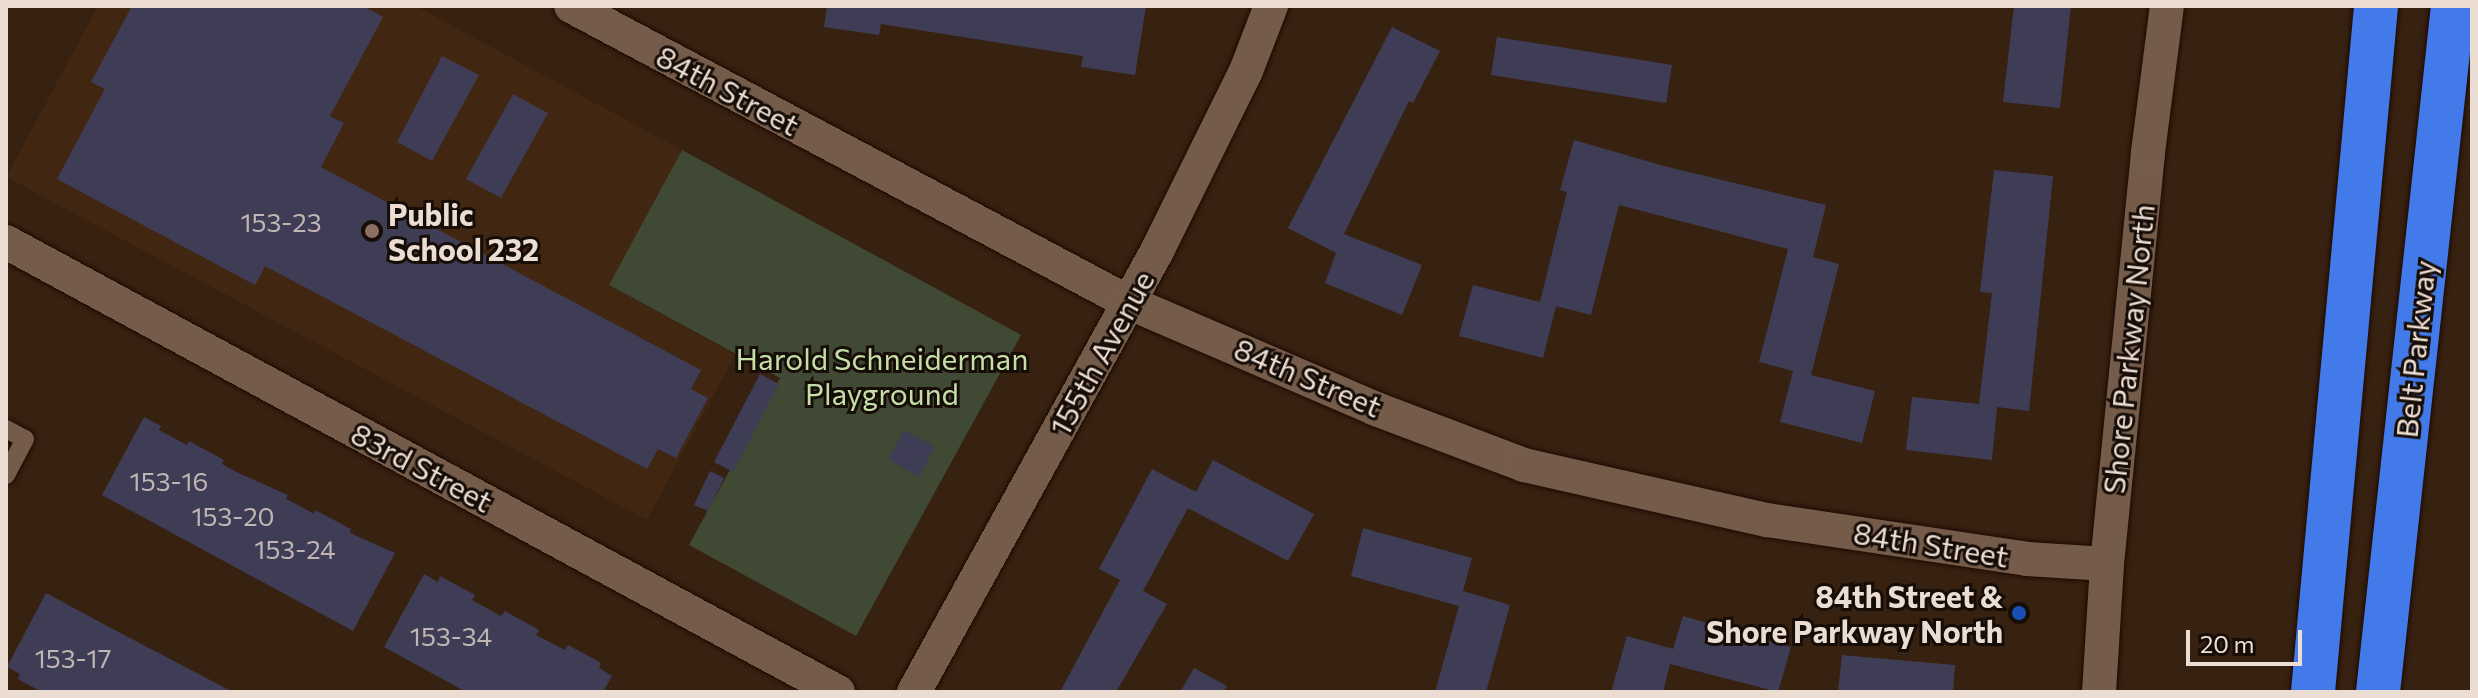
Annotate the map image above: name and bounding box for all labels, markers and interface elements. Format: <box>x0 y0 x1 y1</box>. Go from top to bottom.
street label: 84th Street <box>651 37 805 143</box>
place label: Public School 232 <box>388 196 539 266</box>
street label: Shore Parkway North <box>2095 202 2161 496</box>
house number: 153-23 <box>240 206 322 238</box>
marker: Public School 232 <box>363 222 381 240</box>
street label: Belt Parkway <box>2388 259 2442 439</box>
street label: 155th Avenue <box>1041 264 1161 442</box>
street label: 84th Street <box>1229 330 1387 424</box>
park label: Harold Schneiderman Playground <box>736 340 1028 410</box>
street label: 83rd Street <box>345 415 499 519</box>
house number: 153-16 <box>130 465 208 497</box>
house number: 153-20 <box>191 500 275 532</box>
street label: 84th Street <box>1851 514 2011 574</box>
house number: 153-24 <box>254 533 336 565</box>
place label: 84th Street & Shore Parkway North <box>1706 578 2003 648</box>
marker: 84th Street & Shore Parkway North <box>2010 604 2028 622</box>
scale bar <box>2190 614 2306 664</box>
house number: 153-34 <box>410 620 492 652</box>
text: 20 m <box>2200 629 2254 658</box>
house number: 153-17 <box>35 642 111 674</box>

